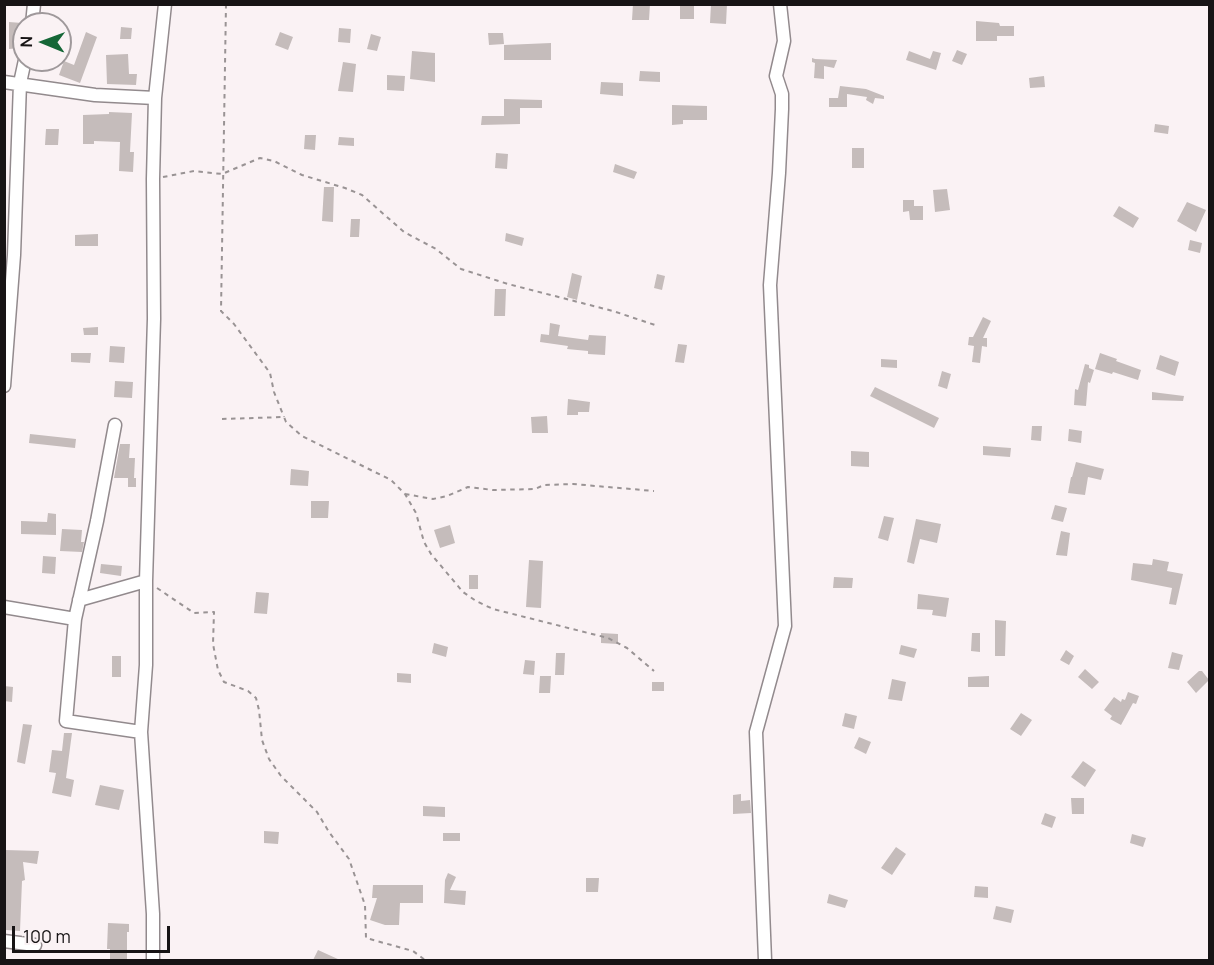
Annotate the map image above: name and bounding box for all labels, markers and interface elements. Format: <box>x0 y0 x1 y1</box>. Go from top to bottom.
north arrow <box>12 12 72 72</box>
text: N <box>15 36 37 48</box>
scale bar <box>15 914 172 952</box>
text: 100 m <box>23 924 71 948</box>

